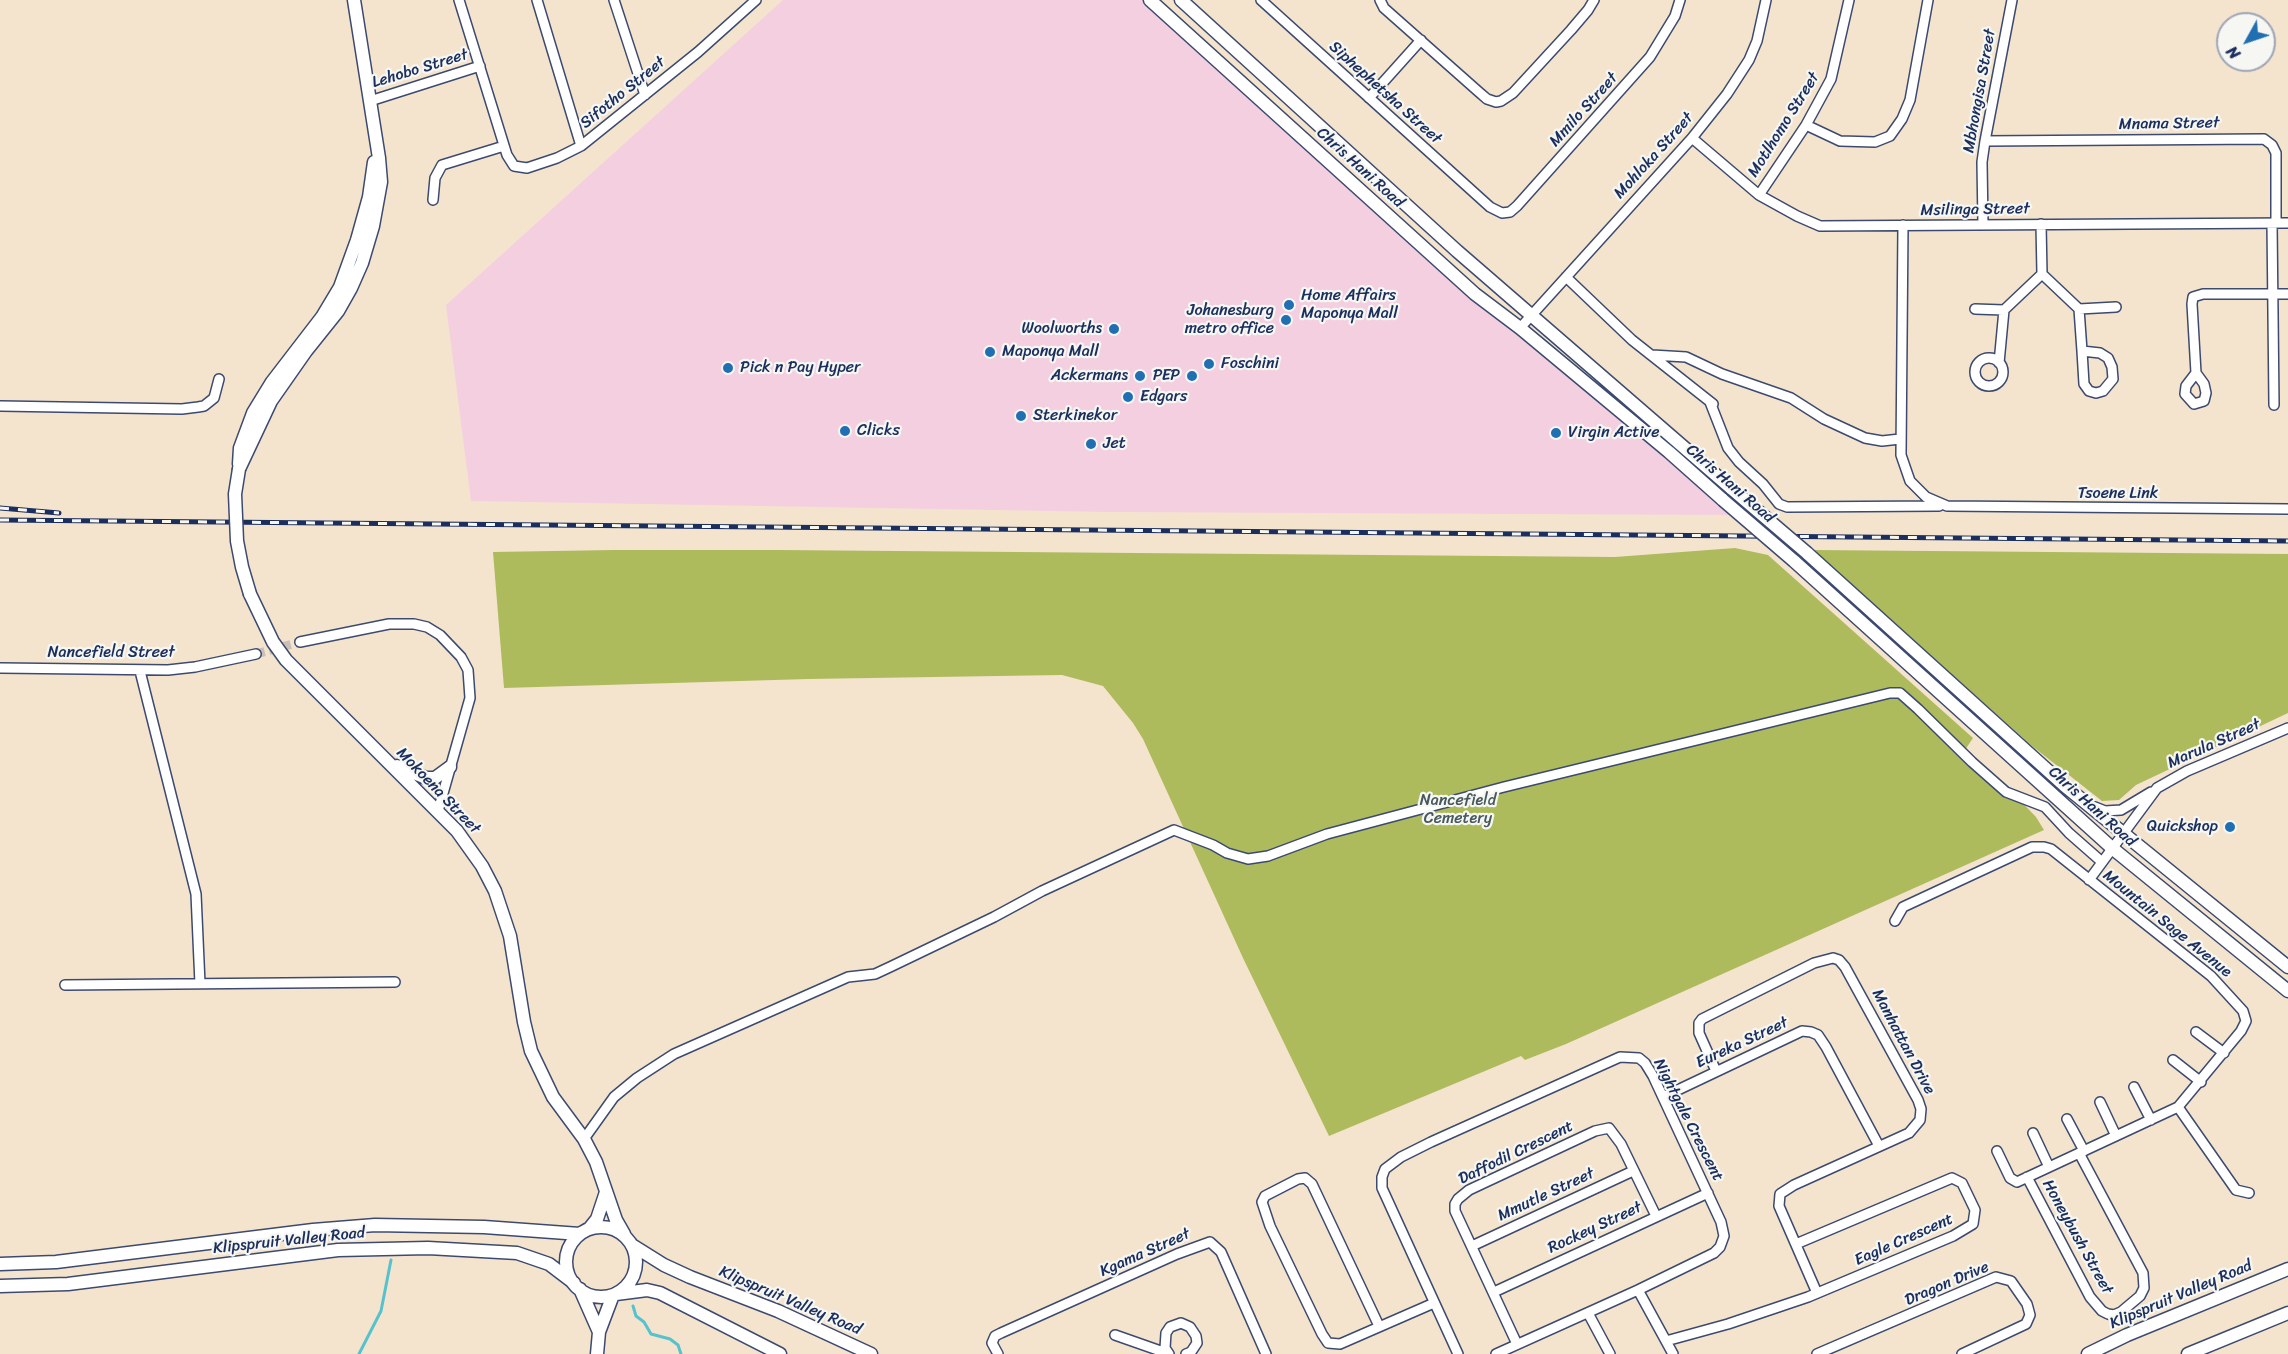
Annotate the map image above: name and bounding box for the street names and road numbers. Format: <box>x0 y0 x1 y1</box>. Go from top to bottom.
street label: Mbhongisa Street <box>1960 27 2000 155</box>
street label: Siphephetsha Street <box>1325 37 1445 149</box>
street label: Lehobo Street <box>370 45 470 93</box>
street label: Sifotho Street <box>577 53 669 133</box>
street label: Mmilo Street <box>1546 69 1622 151</box>
street label: Motlhomo Street <box>1744 69 1824 181</box>
street label: Mohloka Street <box>1610 109 1698 203</box>
street label: Mnama Street <box>2118 114 2220 134</box>
street label: Chris Hani Road <box>1312 124 1408 212</box>
street label: Msilinga Street <box>1920 199 2030 221</box>
street label: Chris Hani Road <box>1682 440 1778 528</box>
street label: Tsoene Link <box>2078 484 2158 504</box>
street label: Nancefield Street <box>47 643 175 663</box>
street label: Marula Street <box>2165 715 2263 773</box>
street label: Mokoena Street <box>392 744 484 838</box>
street label: Chris Hani Road <box>2044 763 2140 851</box>
street label: Mountain Sage Avenue <box>2099 866 2235 982</box>
street label: Manhattan Drive <box>1867 986 1939 1098</box>
street label: Eureka Street <box>1693 1013 1791 1073</box>
street label: Nightgale Crescent <box>1649 1056 1727 1184</box>
street label: Daffodil Crescent <box>1455 1117 1577 1189</box>
street label: Mmutle Street <box>1495 1164 1597 1226</box>
street label: Honeybush Street <box>2038 1176 2116 1298</box>
street label: Rockey Street <box>1545 1198 1645 1258</box>
street label: Eagle Crescent <box>1852 1210 1956 1270</box>
street label: Klipspruit Valley Road <box>212 1223 366 1259</box>
street label: Kgama Street <box>1097 1225 1193 1281</box>
street label: Klipspruit Valley Road <box>2107 1256 2255 1334</box>
street label: Dragon Drive <box>1902 1258 1992 1310</box>
street label: Klipspruit Valley Road <box>716 1262 864 1340</box>

